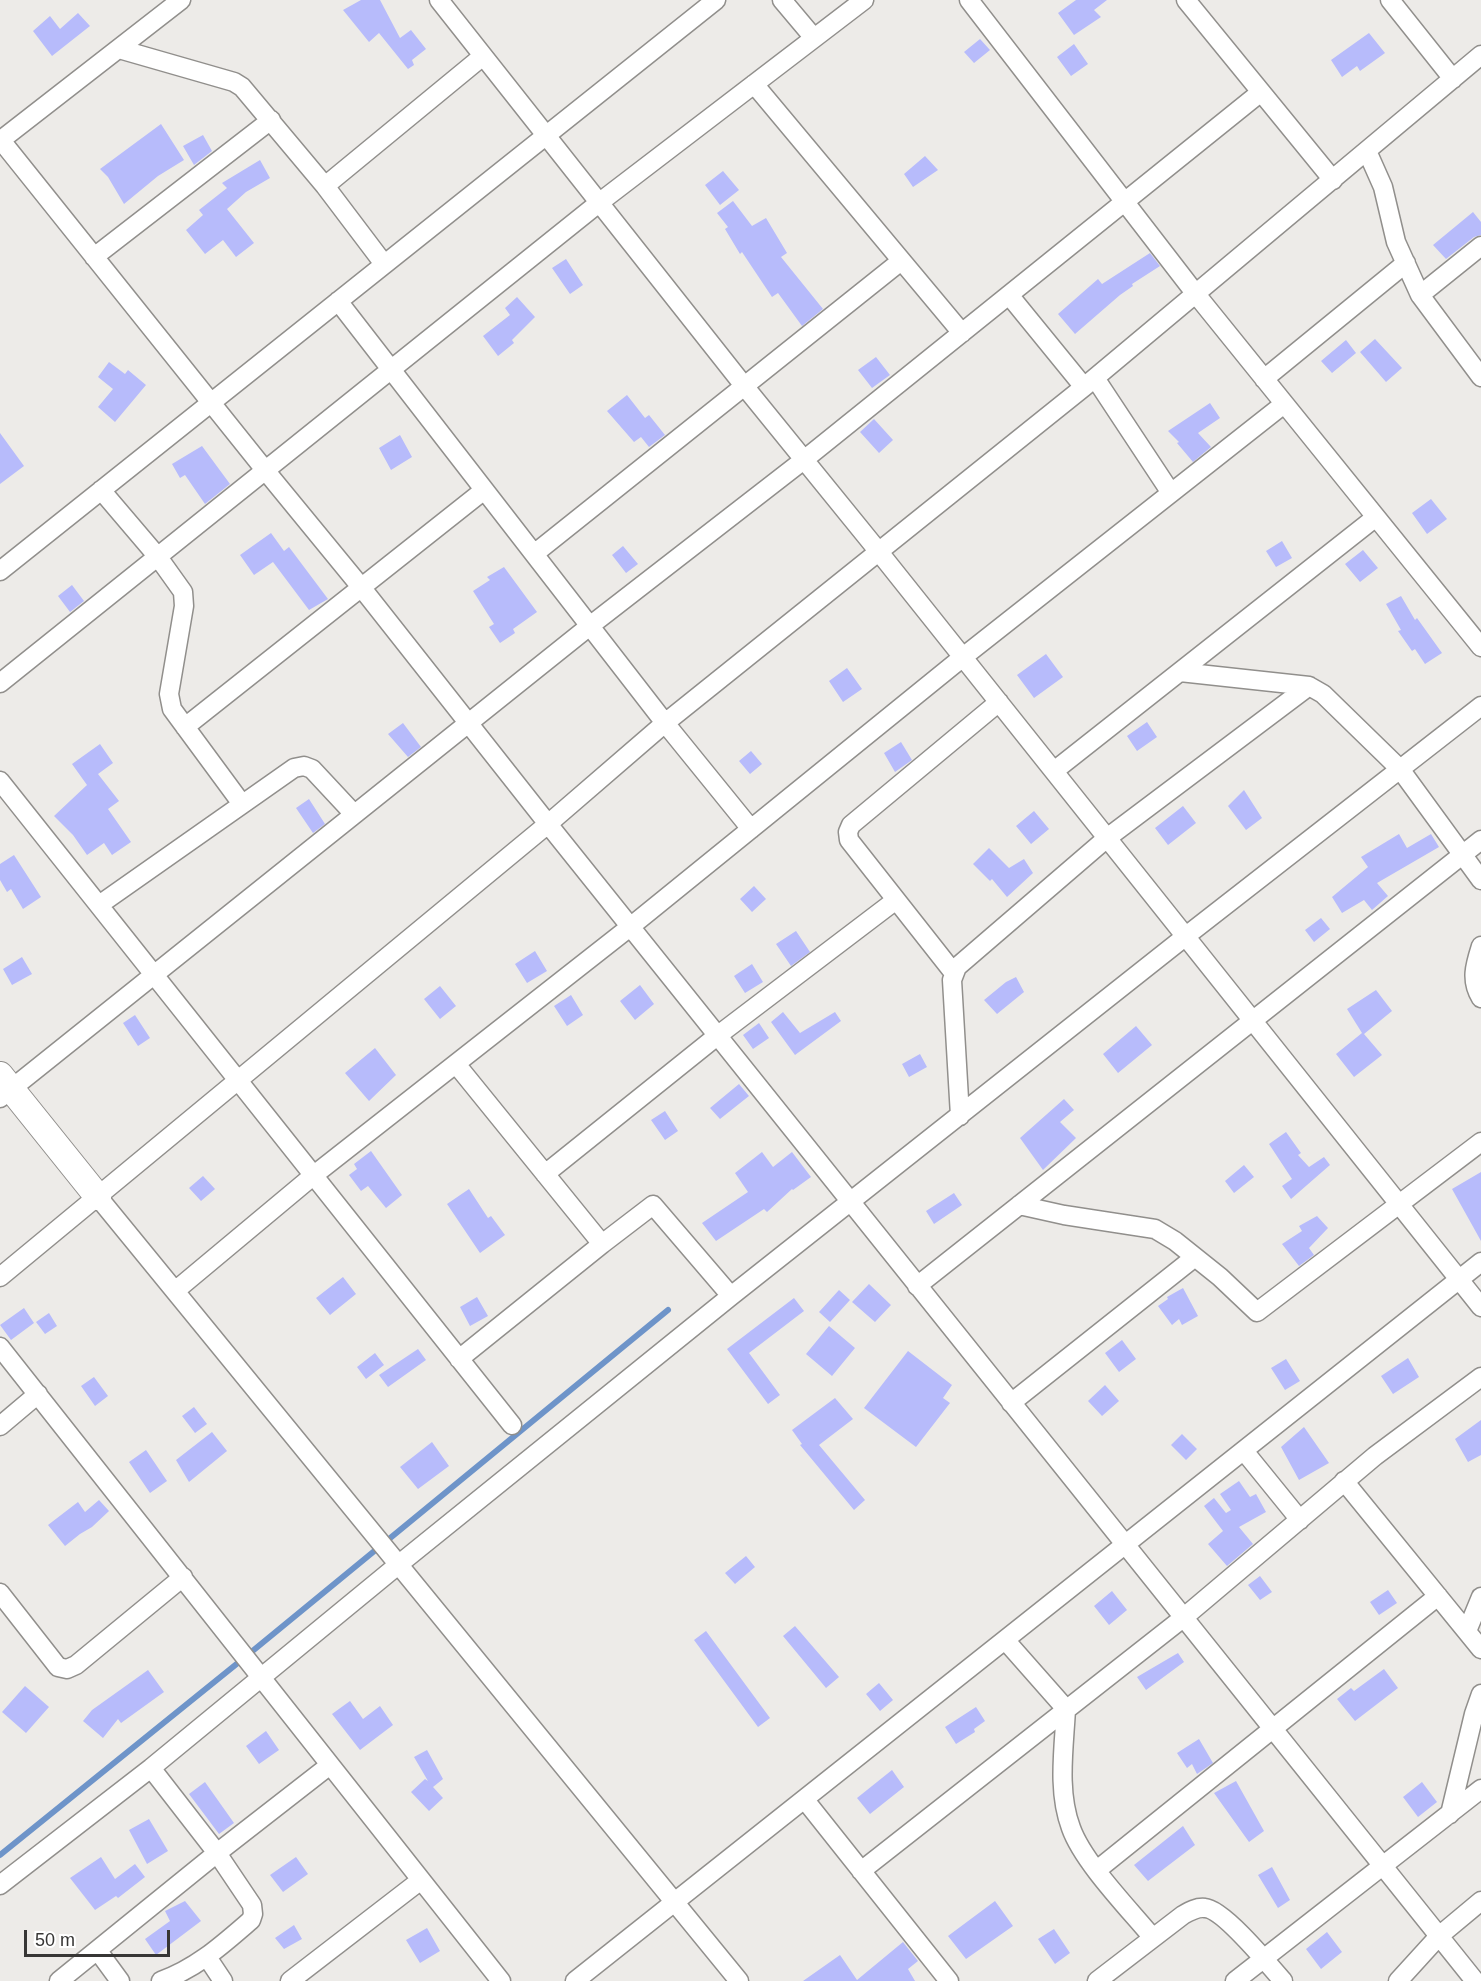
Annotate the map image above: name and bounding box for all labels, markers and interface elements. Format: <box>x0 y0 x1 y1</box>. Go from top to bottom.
scale bar <box>27 1918 172 1956</box>
text: 50 m <box>35 1930 75 1950</box>

